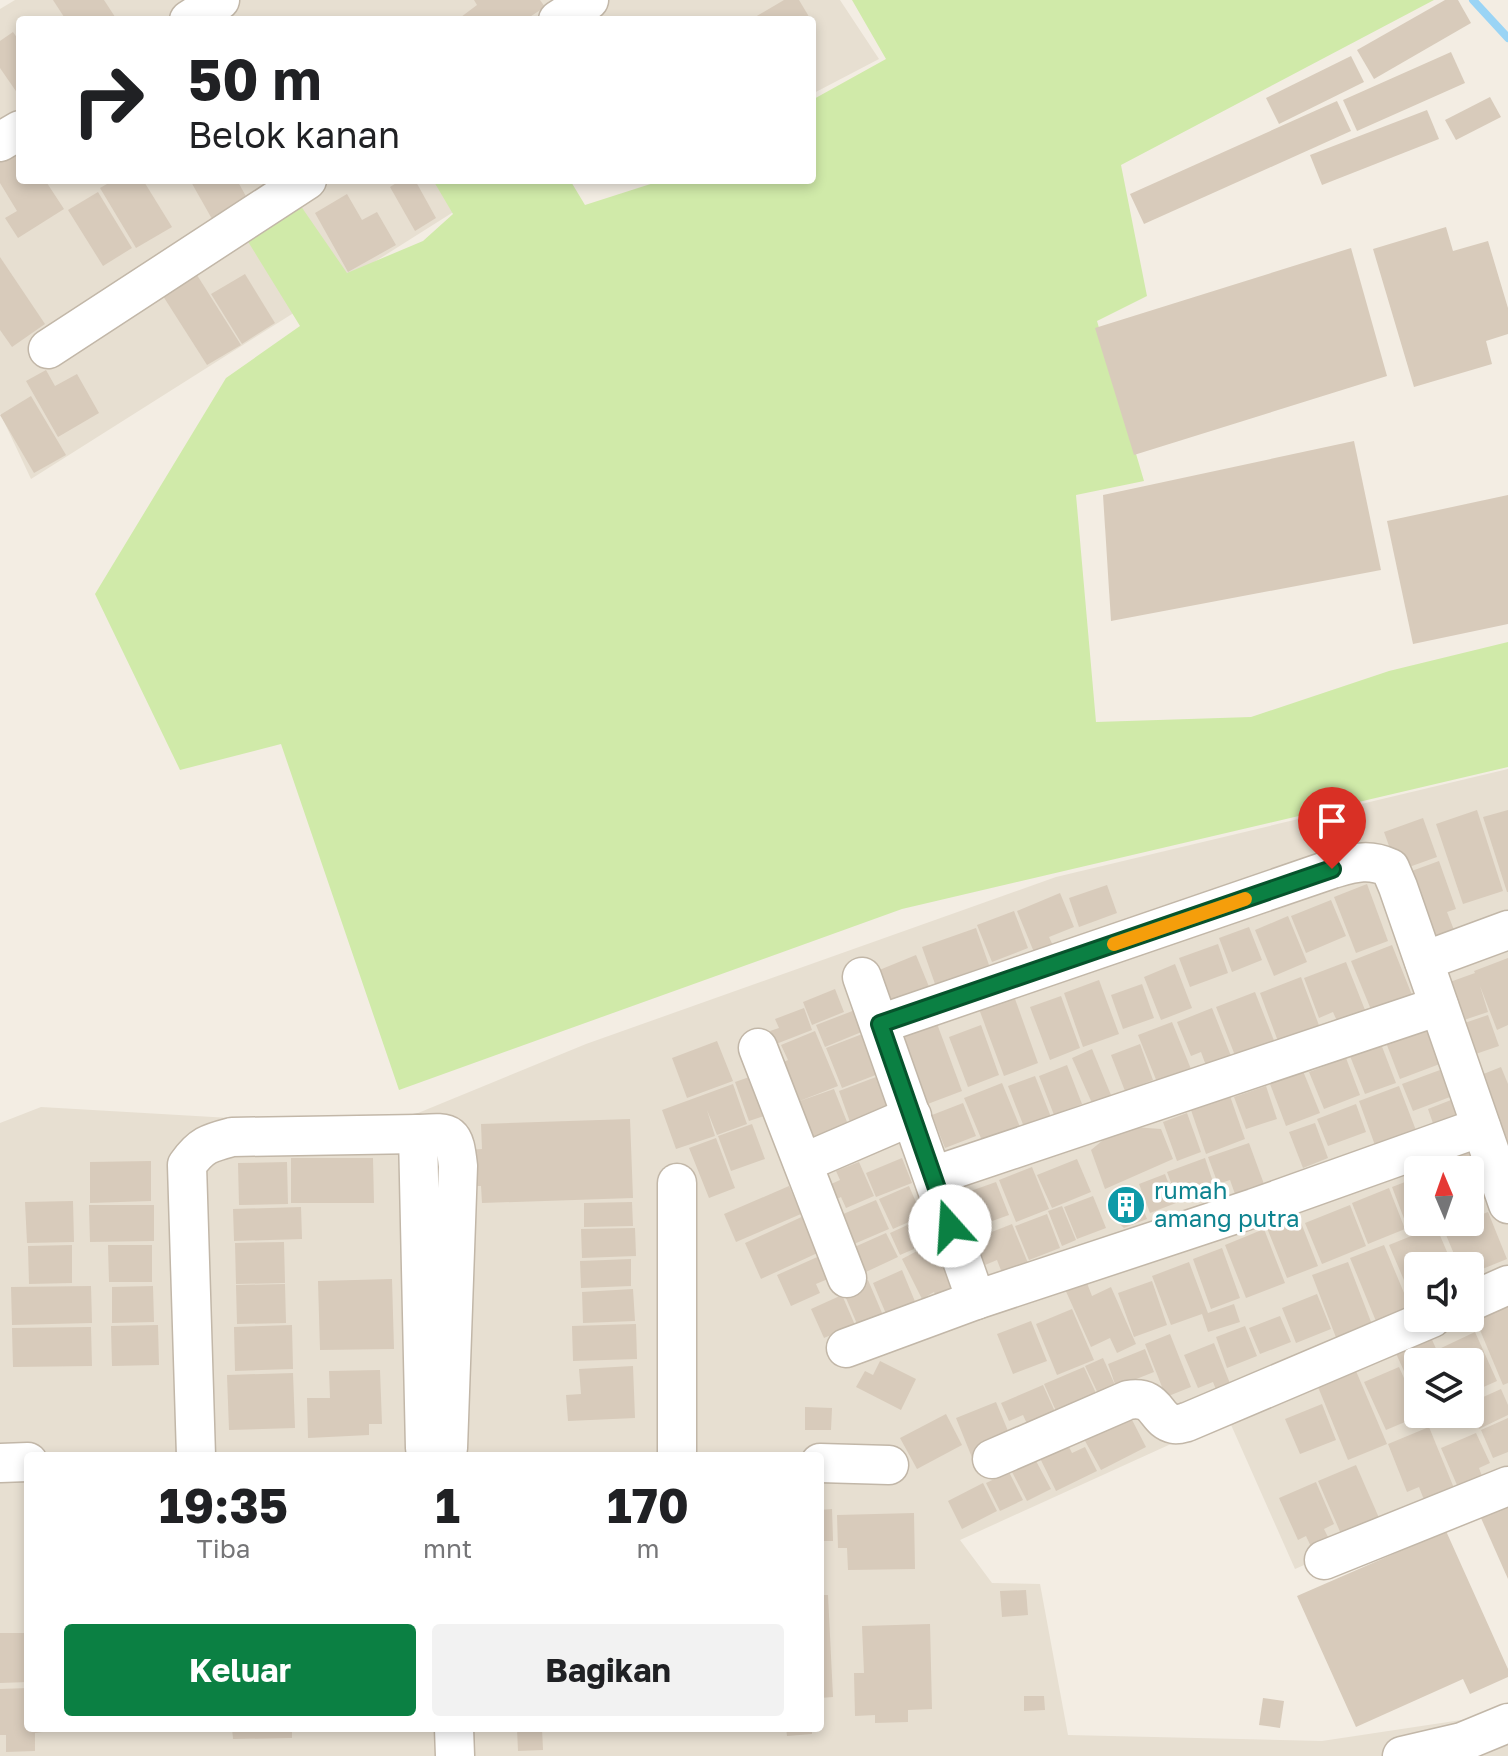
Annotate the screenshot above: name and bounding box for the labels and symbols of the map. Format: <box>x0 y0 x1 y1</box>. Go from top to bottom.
pin <box>1298 787 1366 869</box>
north arrow <box>1404 1156 1484 1236</box>
place label: rumah amang putra <box>1154 1175 1299 1232</box>
position arrow <box>908 1184 992 1268</box>
building icon: rumah amang putra <box>1105 1184 1147 1226</box>

